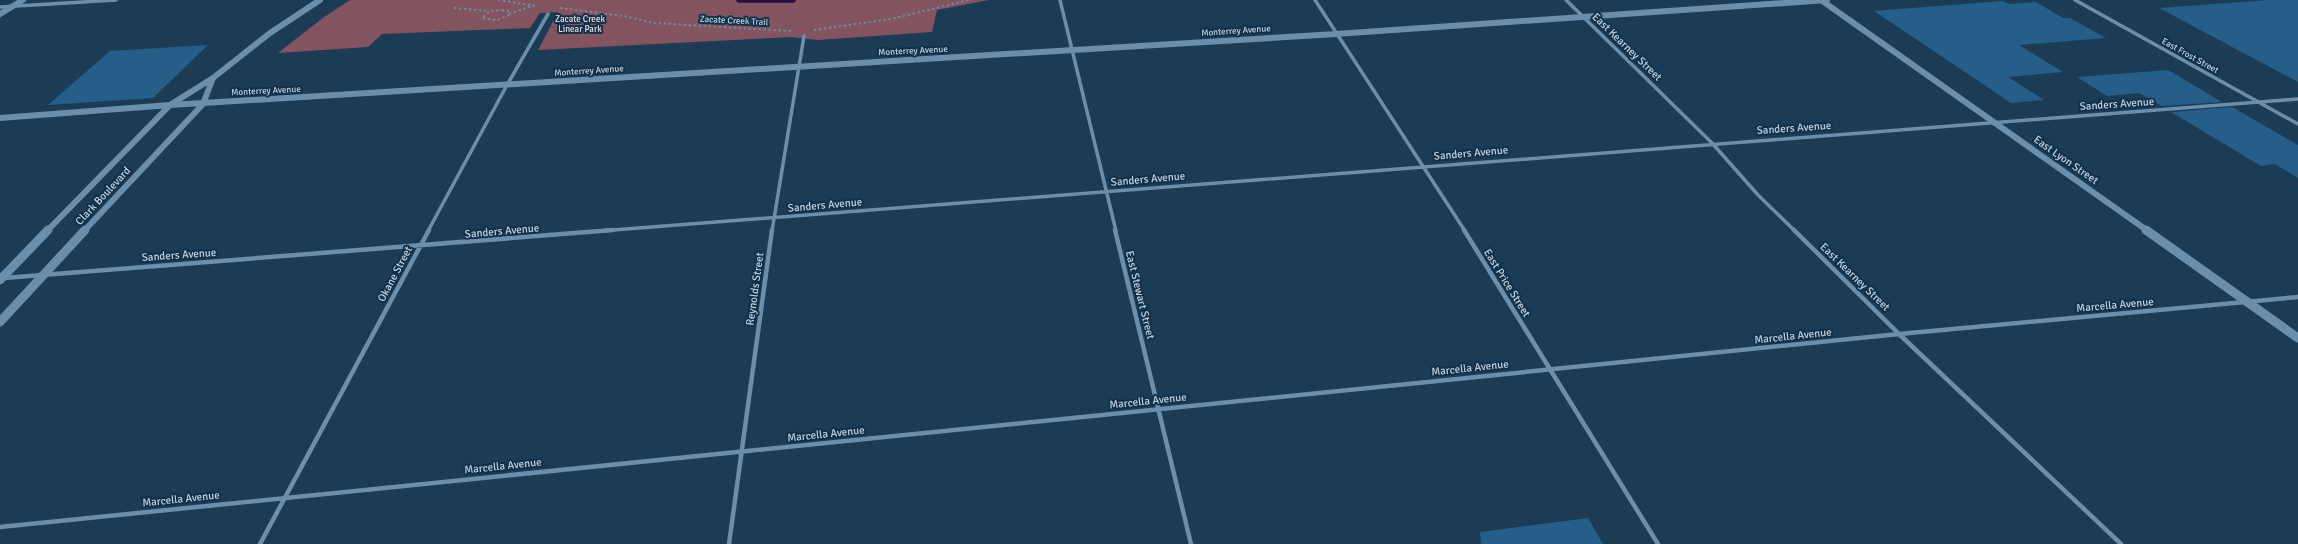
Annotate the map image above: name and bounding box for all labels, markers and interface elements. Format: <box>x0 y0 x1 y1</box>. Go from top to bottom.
street label: East Kearney Street <box>1589 10 1665 84</box>
park label: Zacate Creek Linear Park <box>555 14 605 35</box>
street label: Zacate Creek Trail <box>699 14 769 28</box>
street label: Monterrey Avenue <box>1201 23 1272 39</box>
street label: East Frost Street <box>2160 36 2220 76</box>
street label: Monterrey Avenue <box>878 44 949 58</box>
street label: Monterrey Avenue <box>554 63 625 79</box>
street label: Monterrey Avenue <box>231 84 302 98</box>
street label: Sanders Avenue <box>2079 95 2155 113</box>
street label: Sanders Avenue <box>1756 119 1832 137</box>
street label: East Lyon Street <box>2031 133 2101 187</box>
street label: Sanders Avenue <box>1433 143 1509 163</box>
street label: Clark Boulevard <box>73 164 133 228</box>
street label: Sanders Avenue <box>1110 169 1186 189</box>
street label: Sanders Avenue <box>787 195 863 215</box>
street label: Sanders Avenue <box>464 221 540 241</box>
street label: East Kearney Street <box>1817 240 1893 314</box>
street label: Okane Street <box>375 244 415 304</box>
street label: Sanders Avenue <box>141 246 217 264</box>
street label: East Price Street <box>1481 247 1533 320</box>
street label: East Stewart Street <box>1123 249 1157 341</box>
street label: Reynolds Street <box>743 252 767 326</box>
street label: Marcella Avenue <box>2076 295 2154 315</box>
street label: Marcella Avenue <box>1754 325 1832 347</box>
street label: Marcella Avenue <box>1431 357 1509 379</box>
street label: Marcella Avenue <box>1109 390 1187 412</box>
street label: Marcella Avenue <box>787 423 865 445</box>
street label: Marcella Avenue <box>464 455 542 477</box>
street label: Marcella Avenue <box>142 488 220 510</box>

